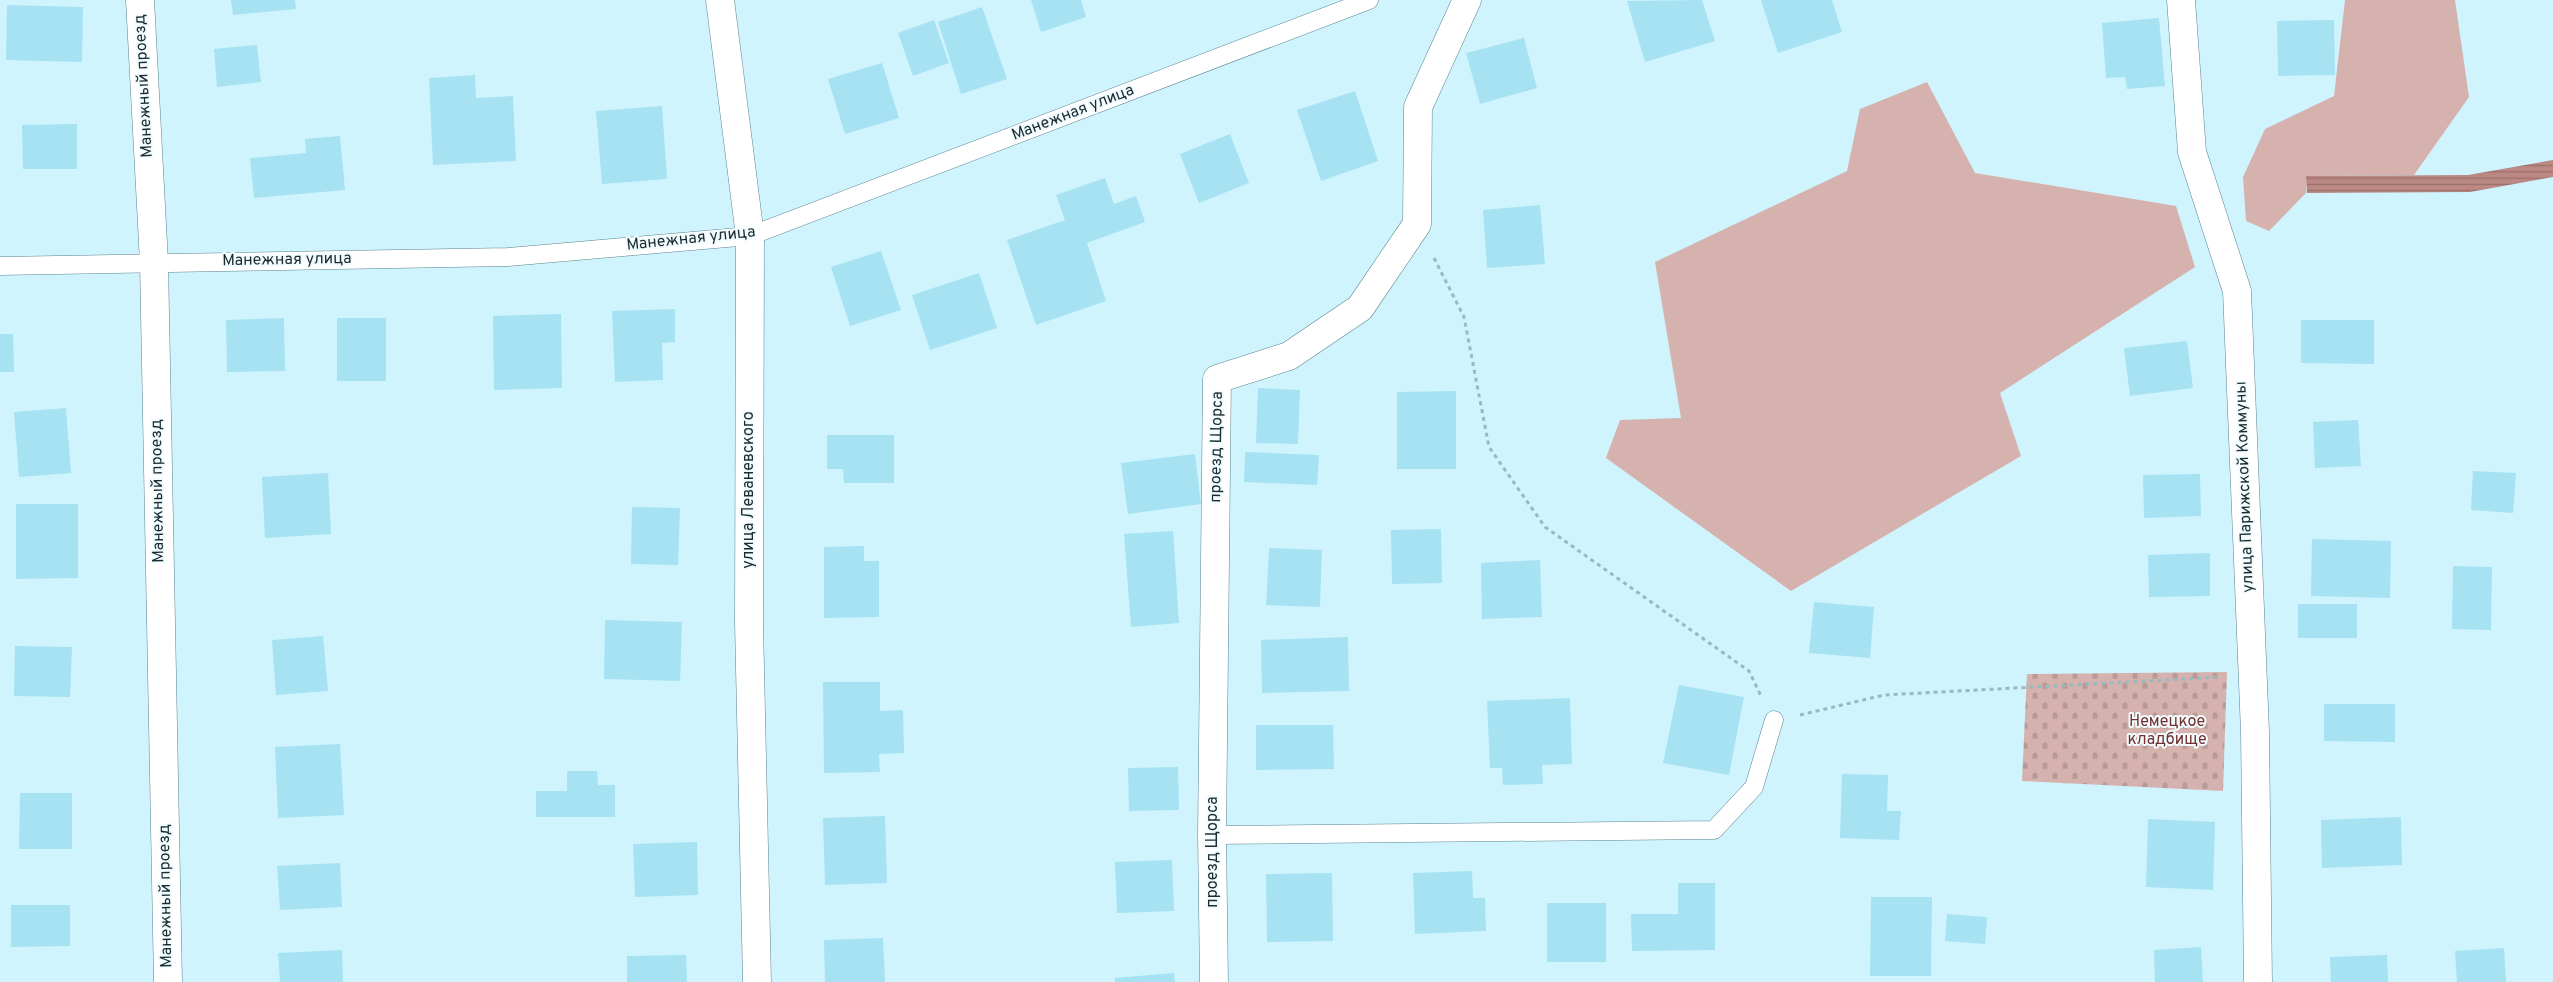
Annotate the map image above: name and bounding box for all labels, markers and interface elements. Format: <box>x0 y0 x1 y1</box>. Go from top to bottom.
street label: Манежный проезд <box>130 14 158 158</box>
street label: Манежная улица <box>1009 80 1137 146</box>
street label: Манежная улица <box>626 222 756 256</box>
street label: Манежная улица <box>222 249 352 271</box>
street label: улица Парижской Коммуны <box>2231 381 2259 593</box>
street label: проезд Щорса <box>1206 391 1228 503</box>
street label: улица Леваневского <box>739 411 759 569</box>
street label: Манежный проезд <box>147 419 169 563</box>
park label: Немецкое кладбище <box>2127 712 2207 750</box>
street label: проезд Щорса <box>1203 796 1223 908</box>
street label: Манежный проезд <box>155 824 177 968</box>

